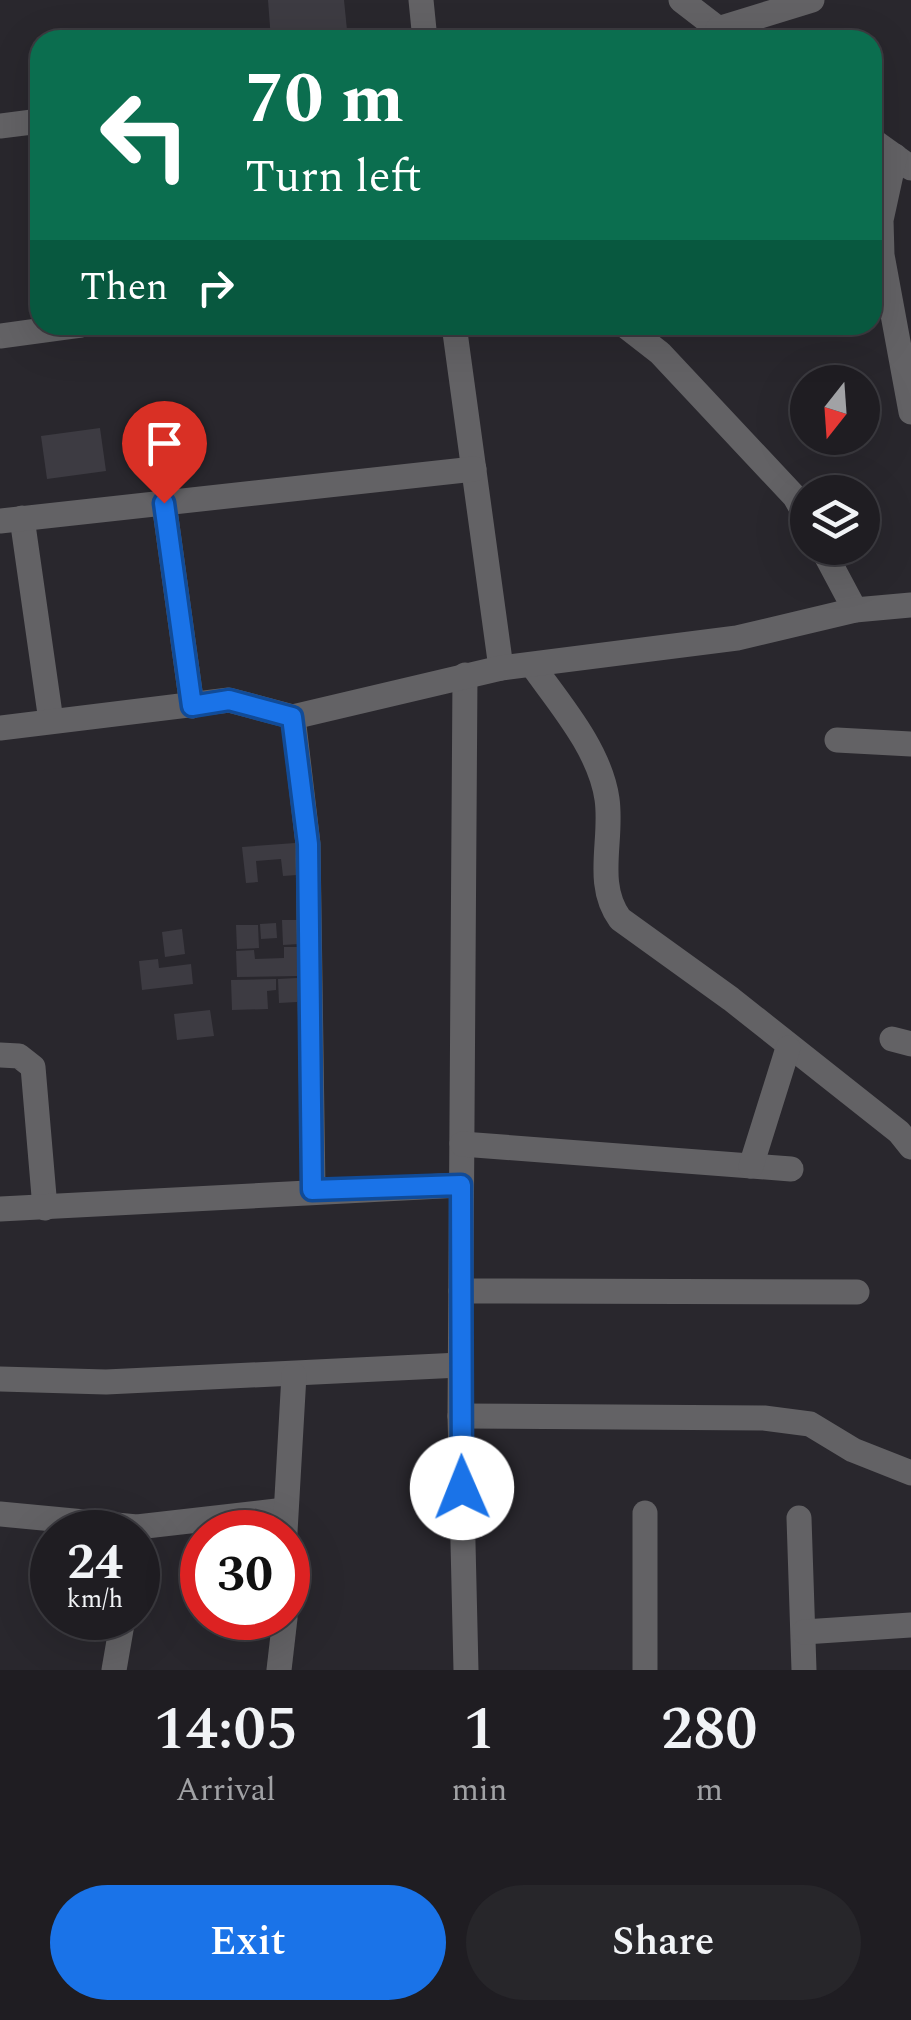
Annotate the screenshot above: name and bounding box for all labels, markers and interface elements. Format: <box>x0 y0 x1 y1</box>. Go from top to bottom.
text: 70 m <box>245 47 404 153</box>
icon: left <box>80 70 210 200</box>
text: Turn left <box>245 143 422 212</box>
text: Then <box>80 259 168 317</box>
icon: right <box>188 260 243 315</box>
north arrow <box>790 365 880 455</box>
map controls <box>790 365 880 565</box>
pin <box>122 401 207 504</box>
icon: arrive <box>137 416 192 471</box>
button: layers <box>790 475 880 565</box>
position arrow <box>410 1436 514 1540</box>
speed limit sign: 30 <box>180 1510 310 1640</box>
text: 24 <box>67 1525 123 1601</box>
text: km/h <box>67 1581 123 1619</box>
text: 14:05 <box>154 1684 298 1776</box>
text: 1 <box>463 1684 496 1776</box>
text: 280 <box>661 1684 757 1776</box>
text: Arrival <box>176 1766 276 1815</box>
text: min <box>451 1766 507 1815</box>
text: m <box>695 1766 723 1815</box>
button: Exit <box>50 1885 446 2000</box>
button: Share <box>466 1885 861 2000</box>

